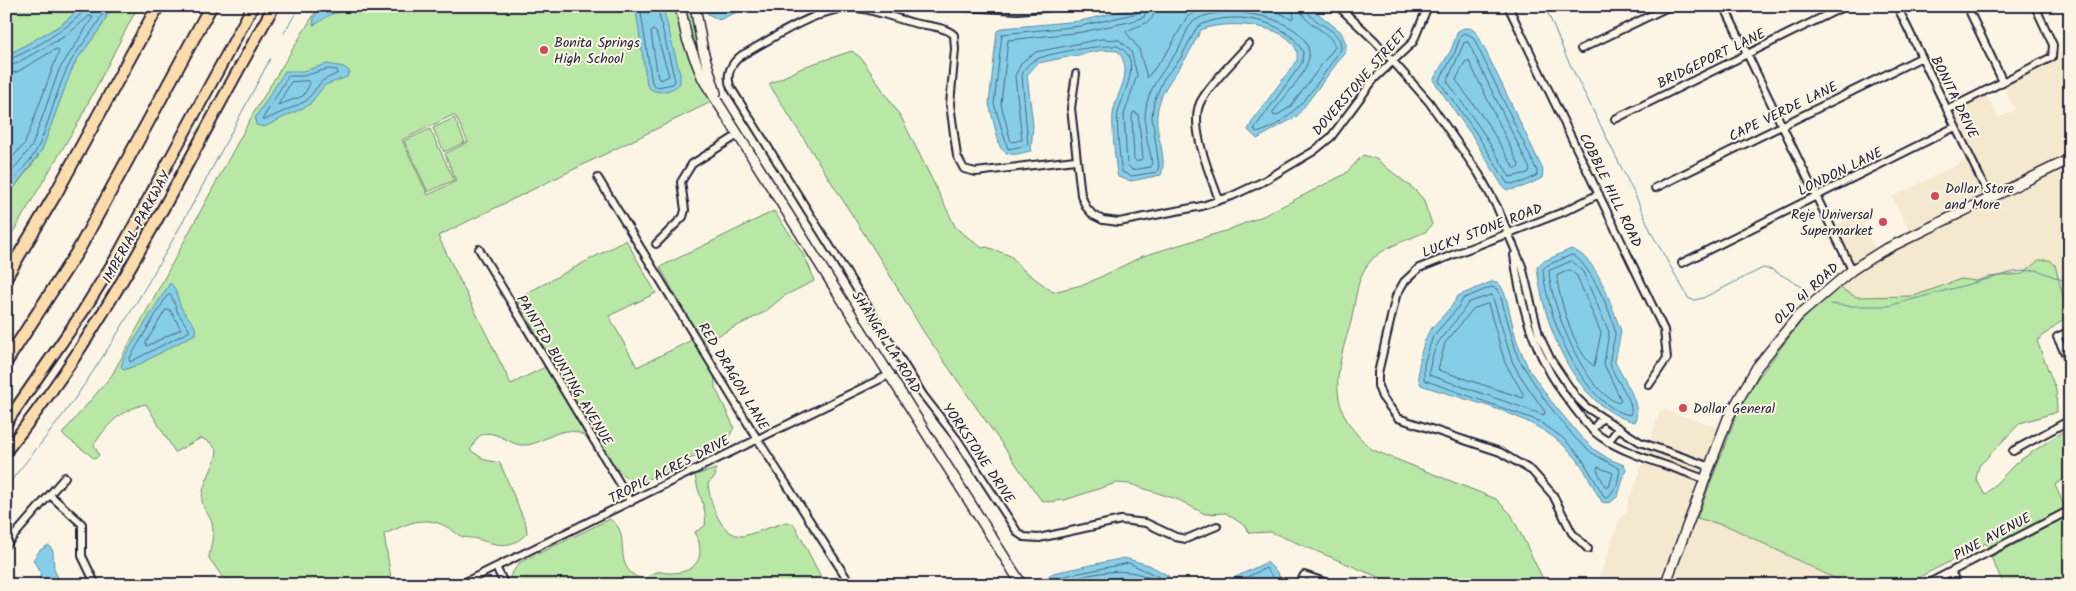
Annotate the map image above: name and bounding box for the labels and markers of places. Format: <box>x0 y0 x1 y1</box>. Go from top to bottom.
place label: Bonita Springs High School <box>554 32 640 70</box>
marker: Bonita Springs High School <box>538 44 550 56</box>
place label: Dollar Store and More <box>1945 178 2015 216</box>
marker: Dollar Store and More <box>1929 190 1941 202</box>
place label: Reje Universal Supermarket <box>1791 204 1874 242</box>
marker: Reje Universal Supermarket <box>1877 216 1889 228</box>
place label: Dollar General <box>1693 398 1776 420</box>
marker: Dollar General <box>1677 402 1689 414</box>

